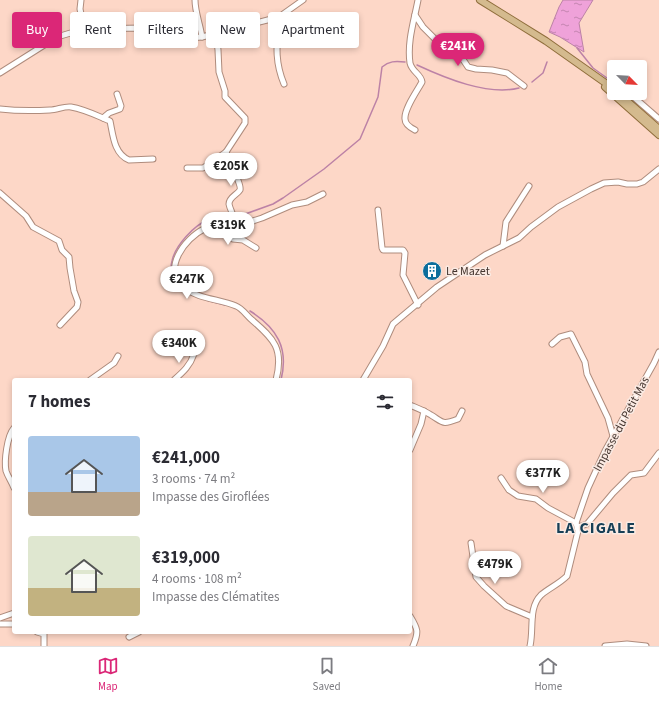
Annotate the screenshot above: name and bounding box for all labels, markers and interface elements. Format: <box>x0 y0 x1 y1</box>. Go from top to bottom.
chip: Buy <box>12 12 62 48</box>
chip: Rent <box>70 12 126 48</box>
chip: Filters <box>134 12 198 48</box>
chip: New <box>206 12 260 48</box>
chip: Apartment <box>268 12 359 48</box>
pin: €241K <box>430 33 486 67</box>
text: €241K <box>440 37 476 55</box>
north arrow <box>607 60 647 100</box>
map controls <box>607 60 647 100</box>
pin: €205K <box>203 153 259 187</box>
text: €205K <box>213 157 249 175</box>
pin: €319K <box>200 212 256 246</box>
text: €319K <box>210 216 246 234</box>
building icon: Le Mazet <box>421 260 443 282</box>
place label: Le Mazet <box>446 263 490 280</box>
pin: €247K <box>159 266 215 300</box>
text: €247K <box>169 270 205 288</box>
pin: €340K <box>151 330 207 364</box>
text: €340K <box>161 334 197 352</box>
street label: Impasse du Petit Mas <box>589 374 654 475</box>
text: 7 homes <box>28 390 90 414</box>
icon: filters <box>374 391 396 413</box>
text: €241,000 <box>152 446 220 470</box>
icon: home <box>60 452 108 500</box>
pin: €377K <box>515 460 571 494</box>
text: €377K <box>525 464 561 482</box>
text: 3 rooms · 74 m² <box>152 470 235 488</box>
text: Impasse des Giroflées <box>152 488 270 506</box>
district label: LA CIGALE <box>556 517 636 539</box>
text: €319,000 <box>152 546 220 570</box>
pin: €479K <box>467 551 523 585</box>
icon: home <box>60 552 108 600</box>
text: €479K <box>477 555 513 573</box>
text: 4 rooms · 108 m² <box>152 570 242 588</box>
text: Impasse des Clématites <box>152 588 279 606</box>
tab: Map <box>97 655 119 694</box>
tab: Saved <box>313 655 341 694</box>
tab: Home <box>534 655 562 694</box>

